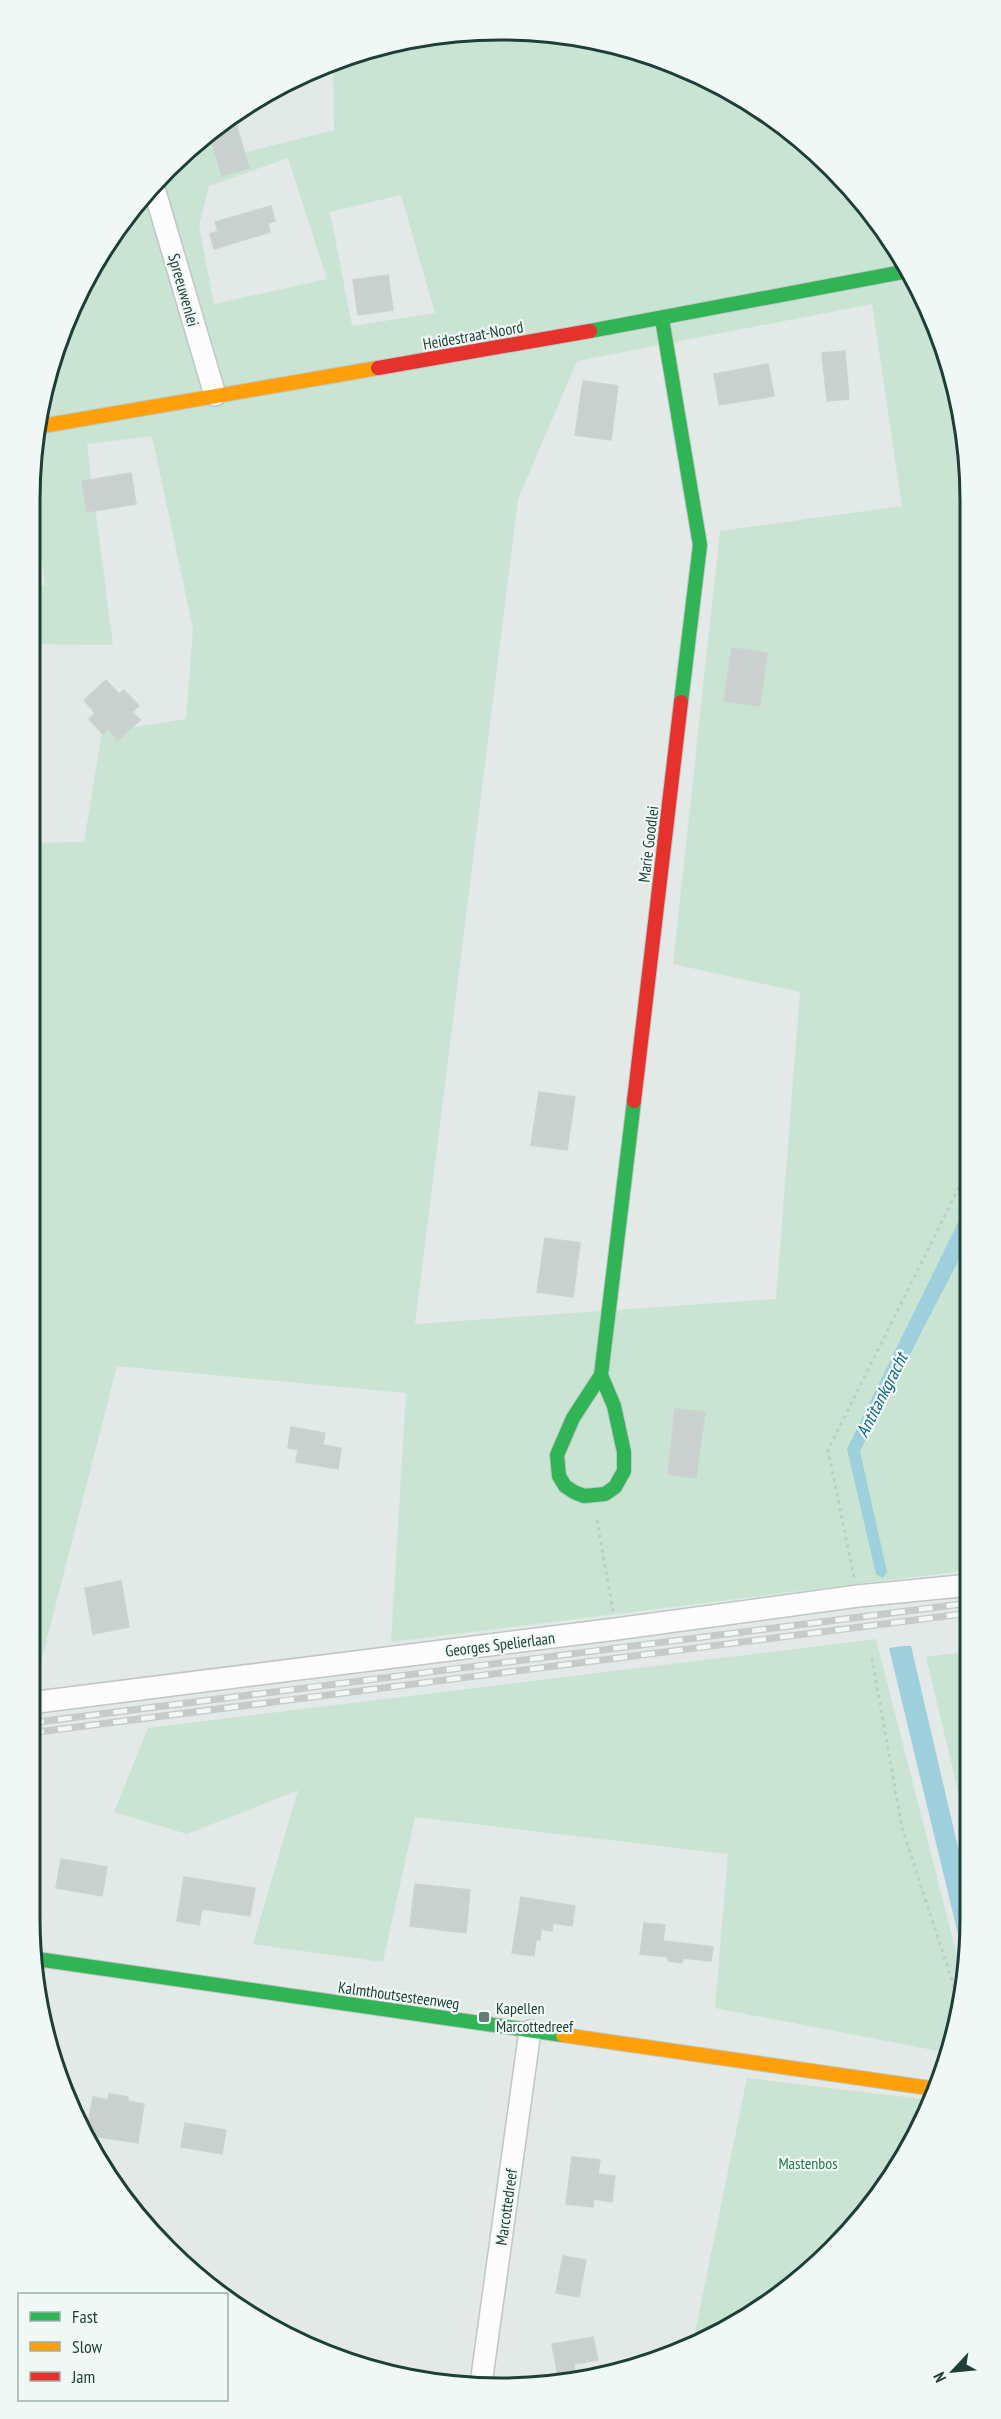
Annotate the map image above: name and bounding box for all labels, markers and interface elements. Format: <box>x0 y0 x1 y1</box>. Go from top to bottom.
street label: Spreeuwenlei <box>164 251 204 329</box>
street label: Heidestraat-Noord <box>421 316 525 354</box>
street label: Marie Goodlei <box>633 805 663 883</box>
water label: Antitankgracht <box>851 1347 913 1441</box>
street label: Georges Spelierlaan <box>444 1627 556 1661</box>
street label: Kalmthoutsesteenweg <box>337 1977 461 2013</box>
place label: Kapellen Marcottedreef <box>496 1998 574 2036</box>
marker: Kapellen Marcottedreef <box>477 2010 491 2024</box>
park label: Mastenbos <box>778 2153 838 2173</box>
street label: Marcottedreef <box>491 2167 521 2247</box>
legend <box>18 2293 228 2401</box>
text: Fast <box>72 2305 98 2328</box>
text: Slow <box>72 2335 103 2358</box>
north arrow <box>923 2341 983 2401</box>
text: Jam <box>71 2365 95 2388</box>
text: N <box>929 2369 950 2386</box>

